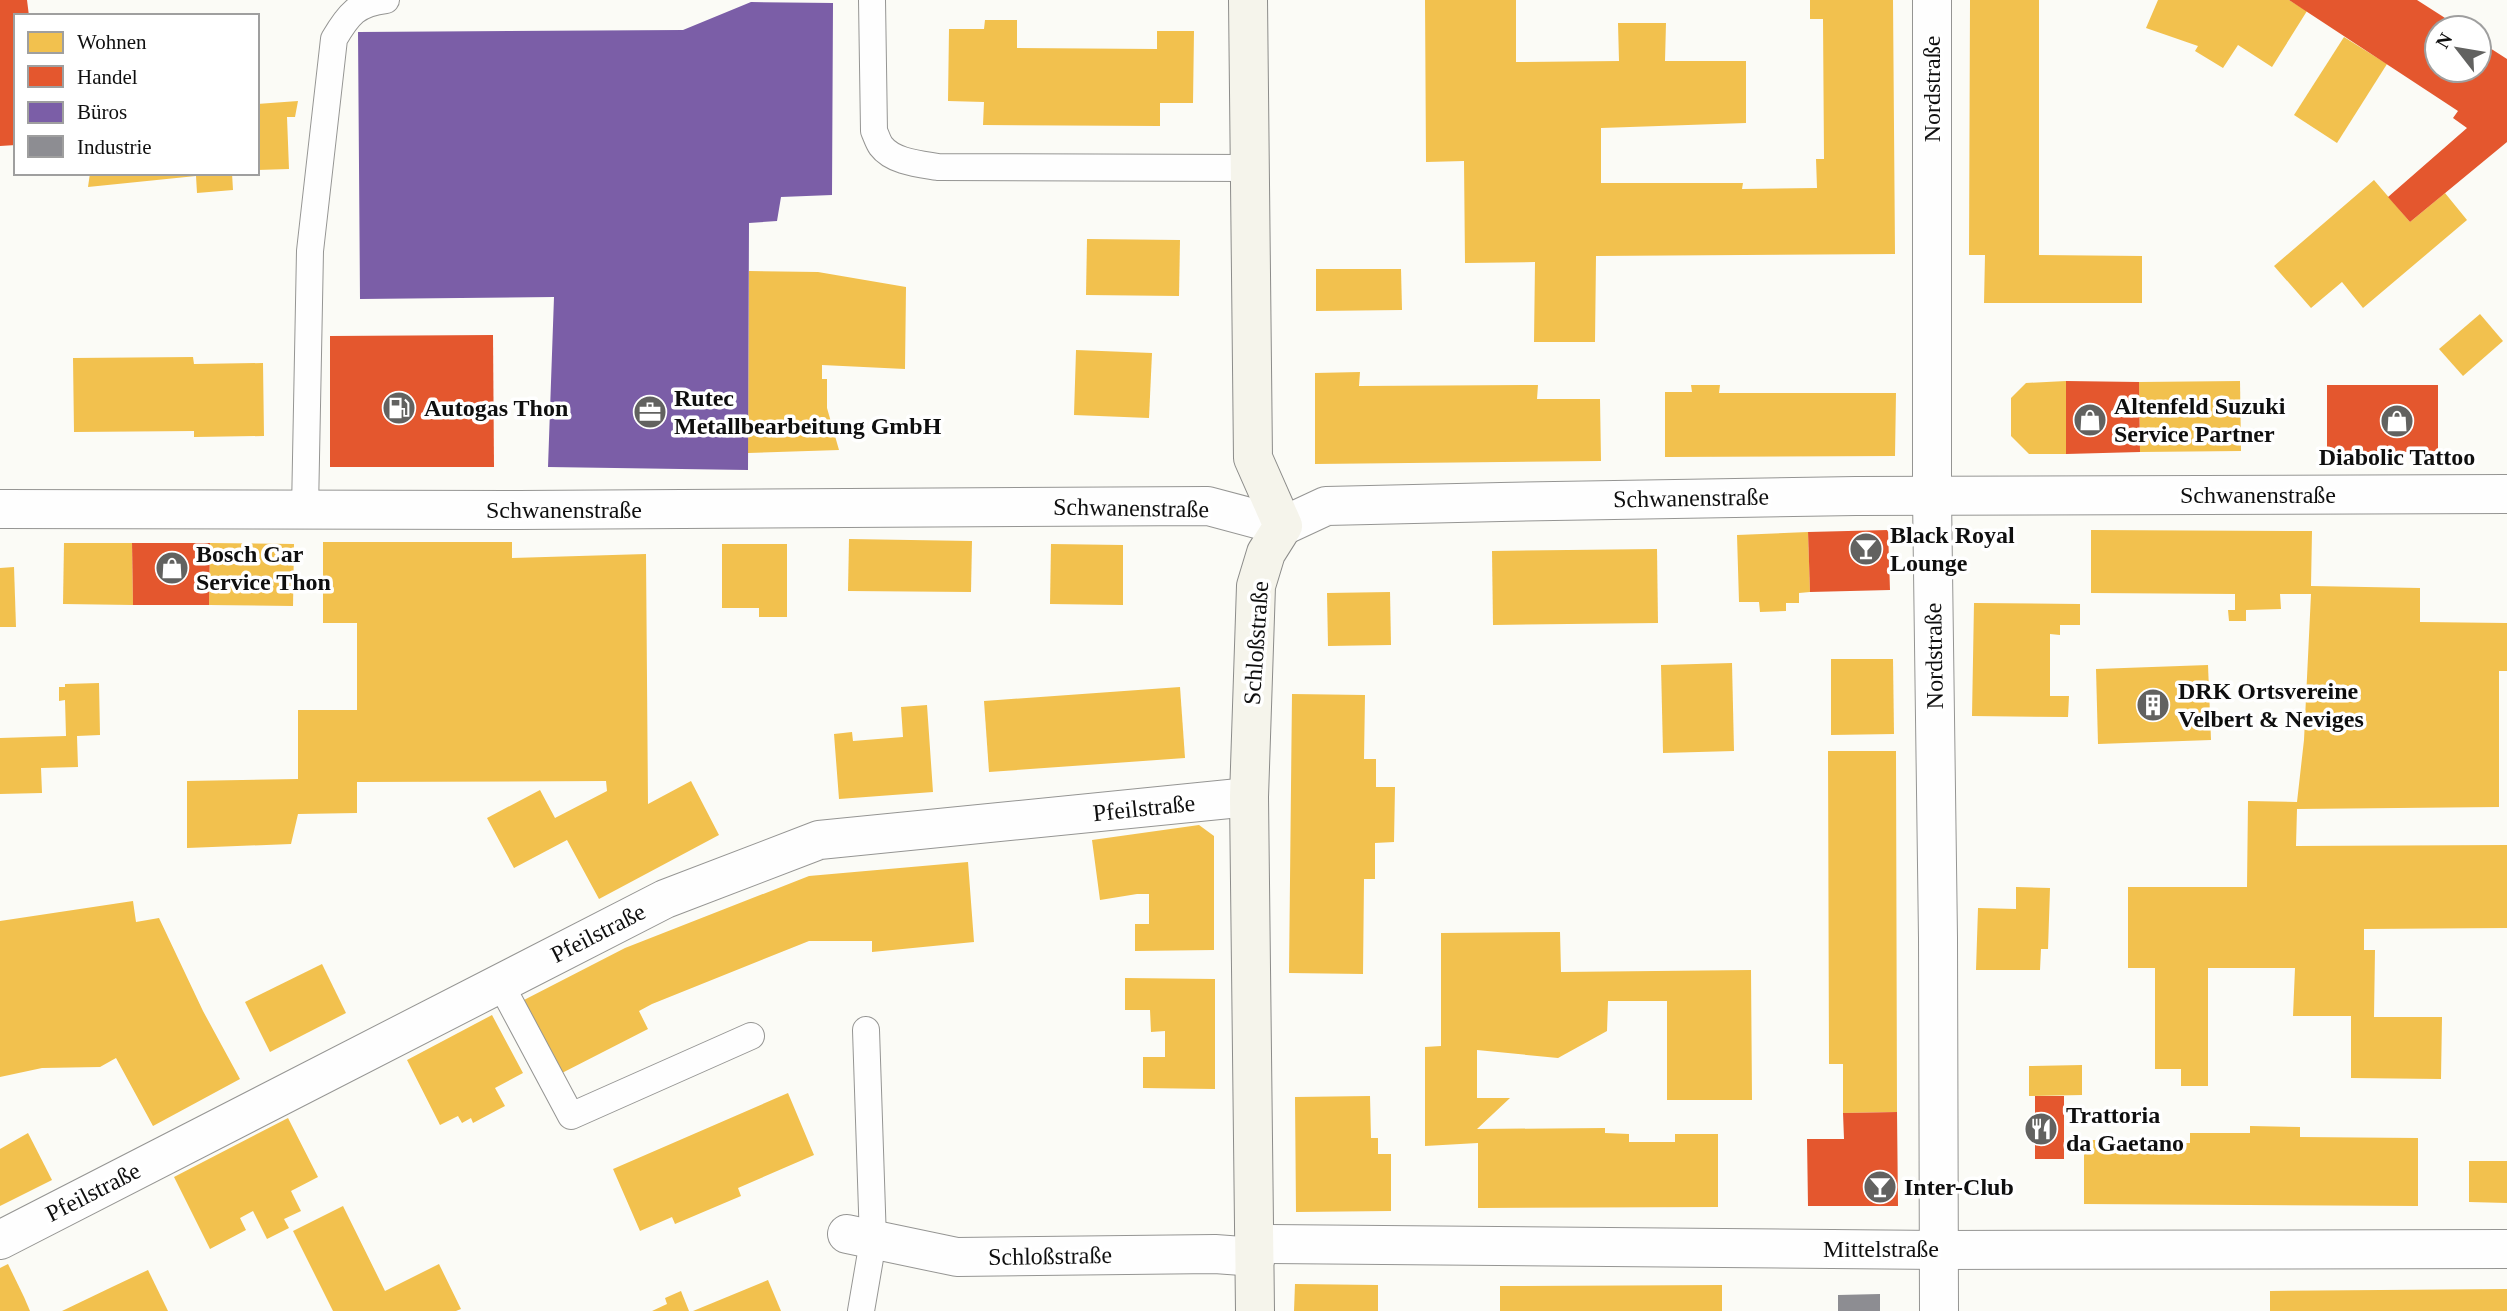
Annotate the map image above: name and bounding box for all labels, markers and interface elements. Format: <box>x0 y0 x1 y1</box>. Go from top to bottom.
legend <box>14 14 259 175</box>
north arrow <box>2423 14 2493 84</box>
text: N <box>2431 29 2457 52</box>
text: Wohnen <box>77 30 147 54</box>
street label: Nordstraße <box>1919 36 1945 142</box>
text: Handel <box>77 65 138 89</box>
text: Büros <box>77 100 127 124</box>
text: Industrie <box>77 135 152 159</box>
place label: Rutec Metallbearbeitung GmbH <box>674 385 942 439</box>
fuel station icon: Autogas Thon <box>380 389 418 427</box>
office icon: Rutec Metallbearbeitung GmbH <box>631 393 669 431</box>
place label: Altenfeld Suzuki Service Partner <box>2114 393 2286 447</box>
place label: Autogas Thon <box>424 395 568 421</box>
shop icon: Altenfeld Suzuki Service Partner <box>2071 401 2109 439</box>
shop icon: Diabolic Tattoo <box>2378 402 2416 440</box>
place label: Diabolic Tattoo <box>2319 444 2475 470</box>
street label: Schwanenstraße <box>2180 482 2336 508</box>
street label: Schwanenstraße <box>1613 484 1769 512</box>
street label: Schwanenstraße <box>1053 494 1209 522</box>
street label: Schwanenstraße <box>486 497 642 523</box>
place label: Black Royal Lounge <box>1890 522 2015 576</box>
bar icon: Black Royal Lounge <box>1847 530 1885 568</box>
place label: Bosch Car Service Thon <box>196 541 331 595</box>
shop icon: Bosch Car Service Thon <box>153 549 191 587</box>
street label: Schloßstraße <box>1239 580 1273 706</box>
street label: Nordstraße <box>1920 602 1948 710</box>
place label: DRK Ortsvereine Velbert & Neviges <box>2178 678 2364 732</box>
building icon: DRK Ortsvereine Velbert & Neviges <box>2134 686 2172 724</box>
street label: Pfeilstraße <box>1092 790 1196 826</box>
street label: Pfeilstraße <box>546 898 650 968</box>
place label: Trattoria da Gaetano <box>2066 1102 2184 1156</box>
restaurant icon: Trattoria da Gaetano <box>2022 1110 2060 1148</box>
street label: Pfeilstraße <box>41 1157 145 1227</box>
bar icon: Inter-Club <box>1861 1168 1899 1206</box>
place label: Inter-Club <box>1904 1174 2014 1200</box>
street label: Mittelstraße <box>1823 1236 1939 1262</box>
street label: Schloßstraße <box>988 1242 1112 1270</box>

